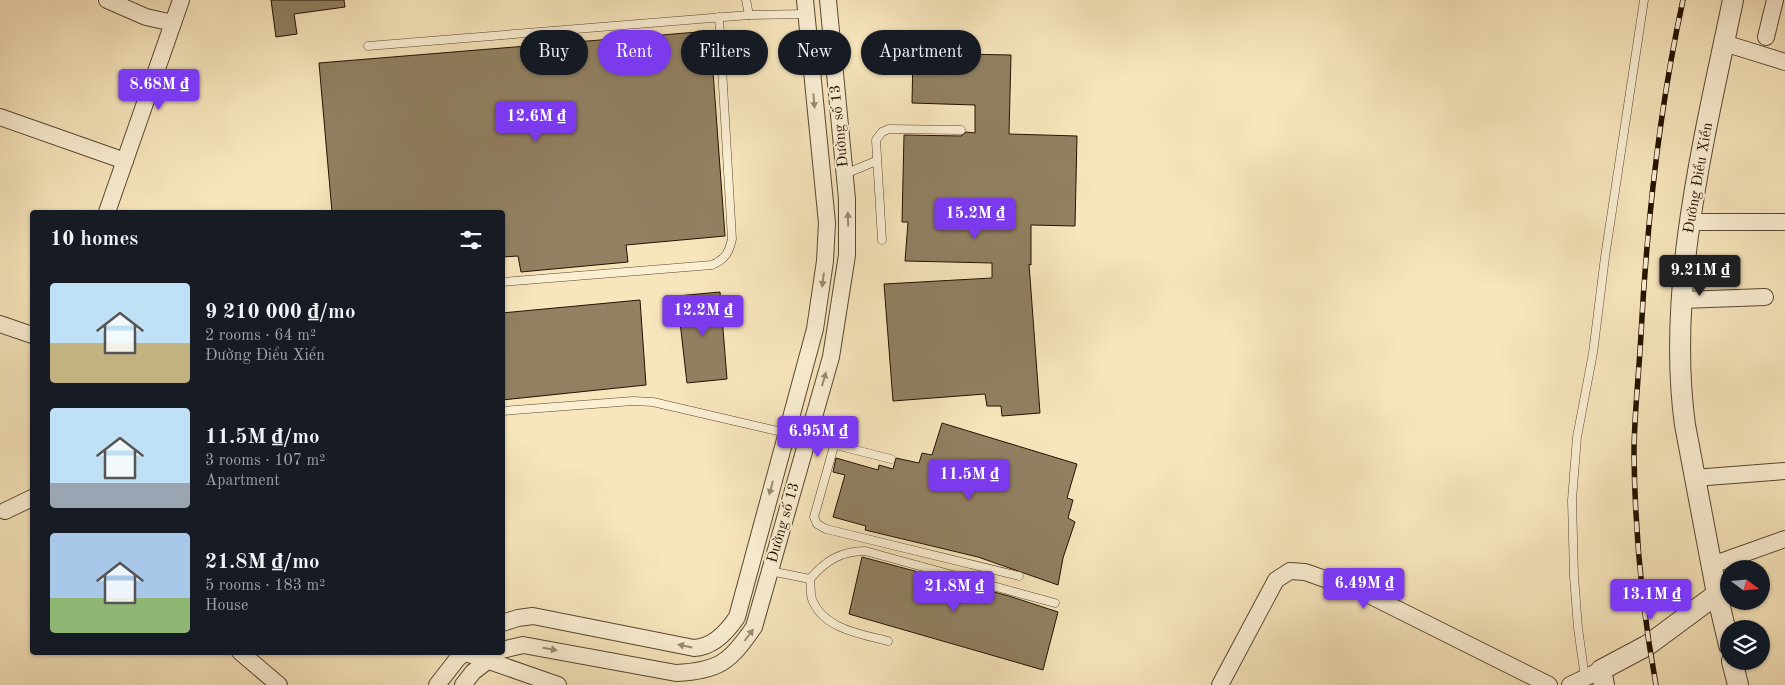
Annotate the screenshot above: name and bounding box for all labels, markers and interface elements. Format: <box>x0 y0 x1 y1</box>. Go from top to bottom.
chip: Buy <box>520 30 588 75</box>
chip: Rent <box>598 30 671 75</box>
chip: Filters <box>681 30 768 75</box>
chip: New <box>778 30 851 75</box>
chip: Apartment <box>861 30 981 75</box>
pin: 8.68M ₫ <box>113 68 205 111</box>
text: 8.68M ₫ <box>129 77 189 93</box>
street label: Đường số 13 <box>827 84 852 168</box>
one-way arrow <box>811 93 819 109</box>
pin: 12.6M ₫ <box>490 100 582 143</box>
text: 12.6M ₫ <box>506 109 566 125</box>
street label: Đường Điểu Xiển <box>1680 121 1716 235</box>
pin: 15.2M ₫ <box>929 198 1021 240</box>
text: 15.2M ₫ <box>945 206 1005 222</box>
one-way arrow <box>844 210 852 226</box>
icon: filters <box>457 226 485 254</box>
text: 10 homes <box>50 229 138 250</box>
pin: 9.21M ₫ <box>1654 254 1746 297</box>
text: 9.21M ₫ <box>1670 263 1730 279</box>
one-way arrow <box>819 272 827 288</box>
pin: 12.2M ₫ <box>657 294 749 337</box>
text: 9 210 000 ₫/mo <box>205 302 356 323</box>
icon: home <box>90 303 150 363</box>
text: 12.2M ₫ <box>673 303 733 319</box>
text: 2 rooms · 64 m² <box>205 328 316 344</box>
text: Đường Điểu Xiển <box>205 348 325 364</box>
one-way arrow <box>821 371 829 386</box>
pin: 6.95M ₫ <box>772 416 864 458</box>
text: 6.95M ₫ <box>788 424 848 440</box>
text: 11.5M ₫/mo <box>205 427 320 448</box>
icon: home <box>90 428 150 488</box>
text: 3 rooms · 107 m² <box>205 453 325 469</box>
pin: 11.5M ₫ <box>923 458 1015 501</box>
text: 11.5M ₫ <box>939 467 999 483</box>
text: Apartment <box>205 473 280 489</box>
street label: Đường số 13 <box>764 481 803 565</box>
one-way arrow <box>767 481 775 496</box>
text: 21.8M ₫/mo <box>205 552 320 573</box>
icon: home <box>90 553 150 613</box>
north arrow <box>1720 560 1770 610</box>
map controls <box>1720 560 1770 670</box>
pin: 6.49M ₫ <box>1318 568 1410 610</box>
pin: 21.8M ₫ <box>908 570 1000 613</box>
text: 6.49M ₫ <box>1334 576 1394 592</box>
text: 5 rooms · 183 m² <box>205 578 325 594</box>
pin: 13.1M ₫ <box>1605 578 1697 621</box>
text: 21.8M ₫ <box>924 579 984 595</box>
text: 13.1M ₫ <box>1621 587 1681 603</box>
text: House <box>205 598 248 614</box>
button: layers <box>1720 620 1770 670</box>
one-way arrow <box>743 629 754 642</box>
one-way arrow <box>678 642 693 650</box>
one-way arrow <box>543 646 559 654</box>

